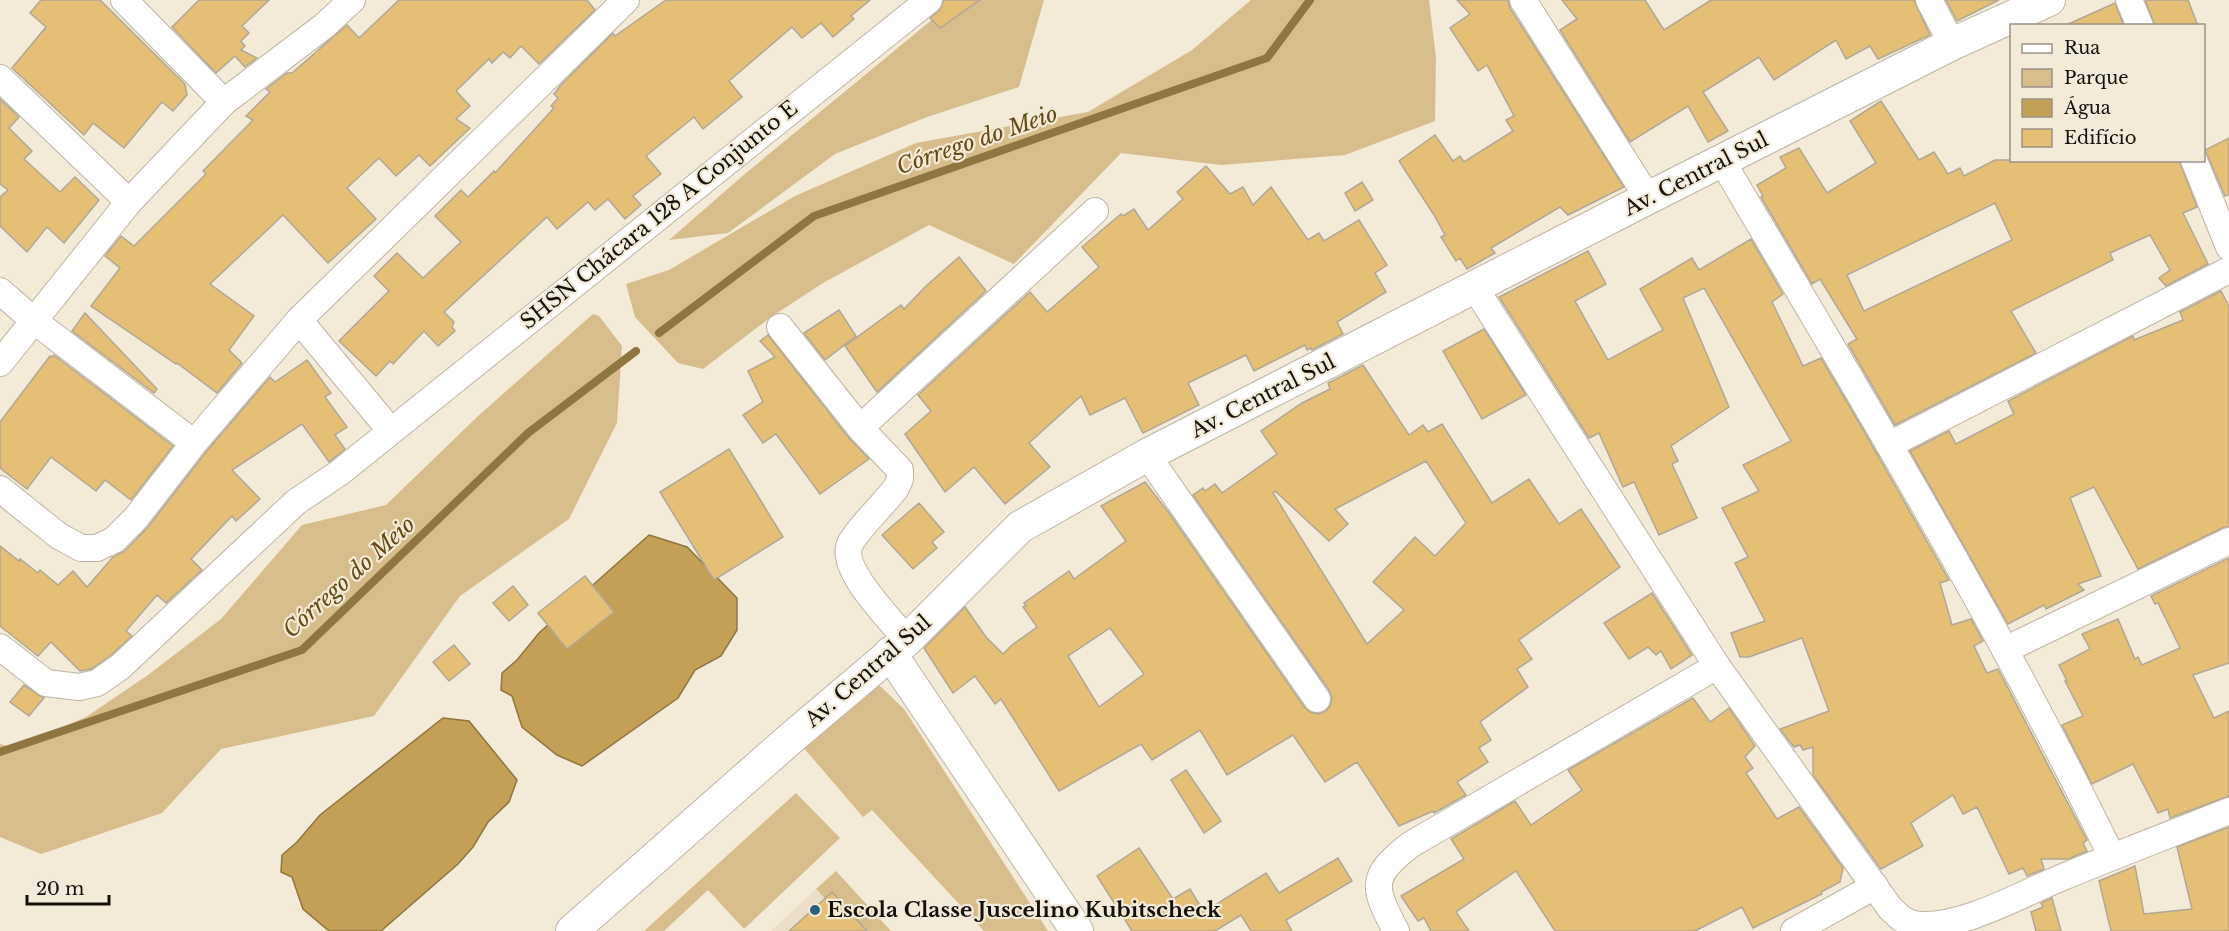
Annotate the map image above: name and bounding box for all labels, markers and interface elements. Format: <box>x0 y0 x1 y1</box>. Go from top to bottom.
legend <box>2010 24 2205 162</box>
text: Rua <box>2064 37 2100 59</box>
text: Parque <box>2064 67 2129 89</box>
street label: SHSN Chácara 128 A Conjunto E <box>515 95 803 335</box>
text: Água <box>2063 96 2111 119</box>
water label: Córrego do Meio <box>893 100 1061 180</box>
street label: Av. Central Sul <box>1619 126 1773 222</box>
text: Edifício <box>2064 127 2137 149</box>
street label: Av. Central Sul <box>1186 348 1340 444</box>
water label: Córrego do Meio <box>277 511 421 643</box>
street label: Av. Central Sul <box>799 609 936 733</box>
scale bar <box>27 868 110 906</box>
text: 20 m <box>36 878 84 900</box>
place label: Escola Classe Juscelino Kubitscheck <box>827 897 1222 923</box>
marker: Escola Classe Juscelino Kubitscheck <box>808 903 822 917</box>

